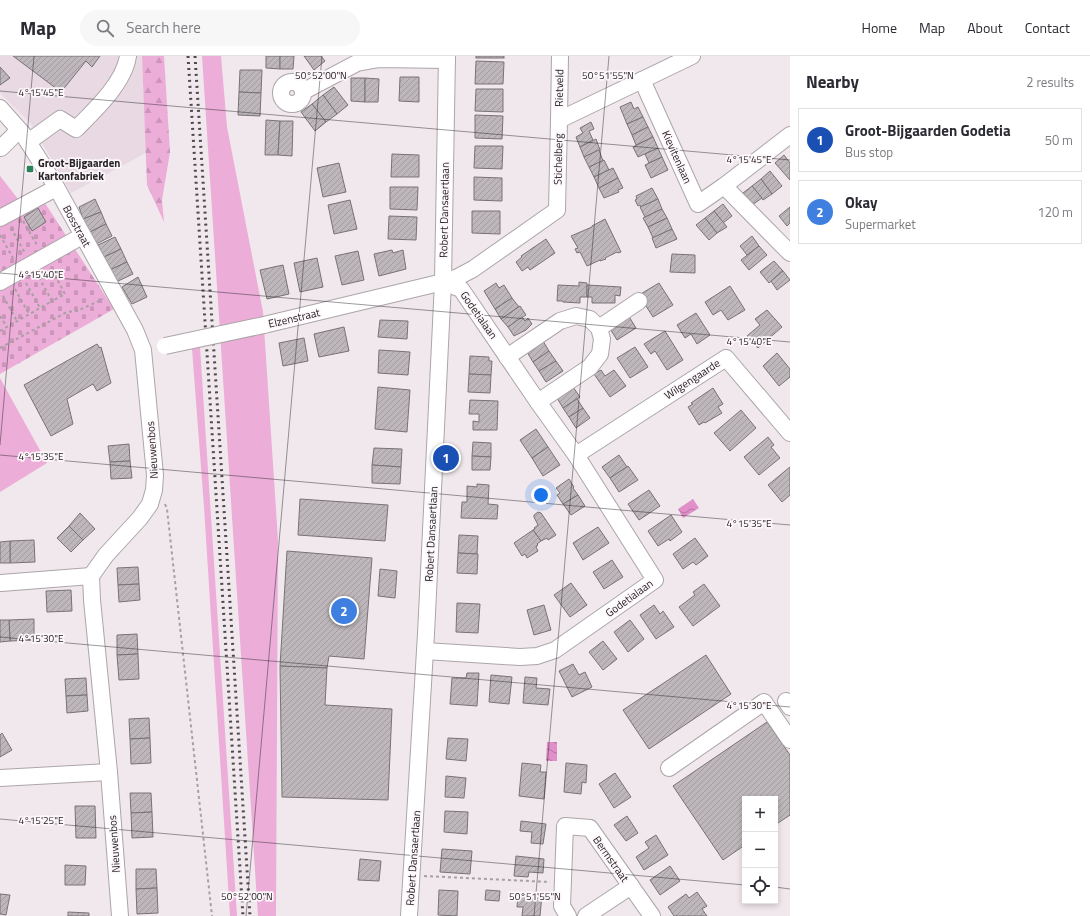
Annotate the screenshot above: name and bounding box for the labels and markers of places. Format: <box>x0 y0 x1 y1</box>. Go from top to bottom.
place label: Groot-Bijgaarden Kartonfabriek <box>38 155 120 184</box>
marker: Groot-Bijgaarden Kartonfabriek <box>25 164 35 174</box>
pin: 1 <box>433 443 459 473</box>
pin: 2 <box>331 596 357 626</box>

